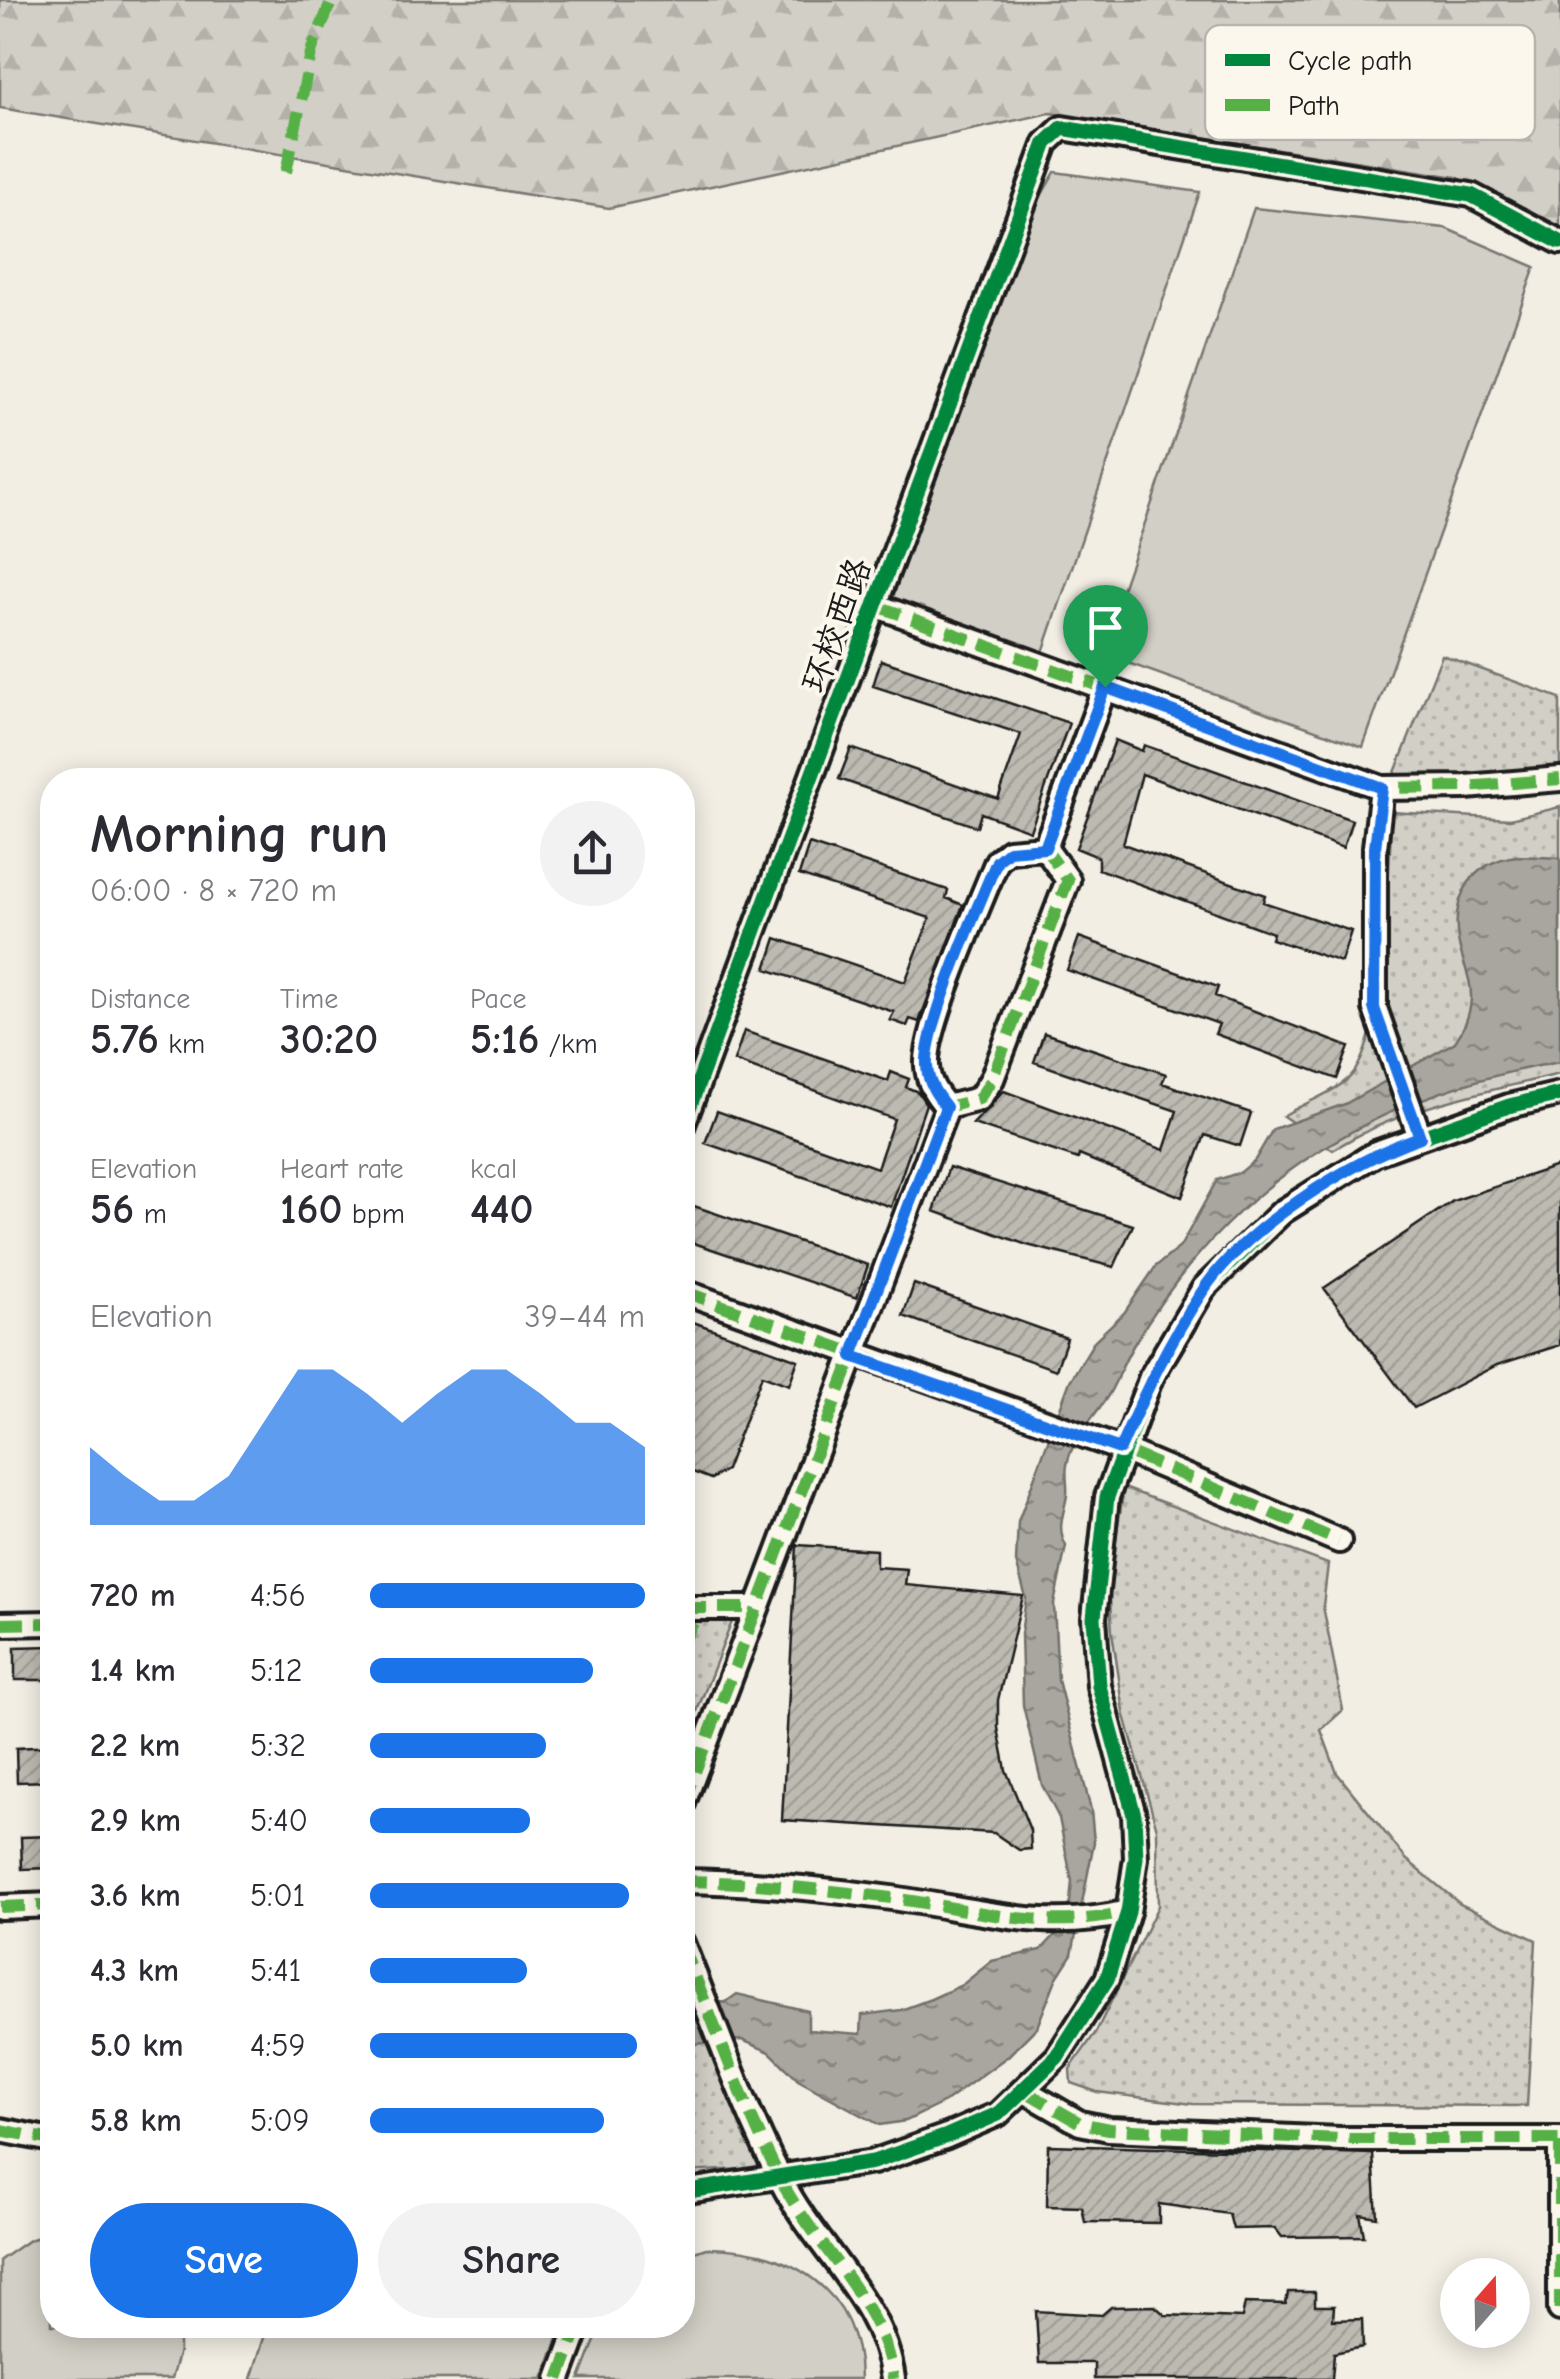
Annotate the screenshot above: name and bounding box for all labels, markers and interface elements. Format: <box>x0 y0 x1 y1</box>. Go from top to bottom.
legend <box>1205 25 1535 140</box>
text: Cycle path <box>1288 45 1413 77</box>
text: Path <box>1288 90 1340 122</box>
street label: 环校西路 <box>793 552 880 698</box>
pin <box>1063 585 1148 688</box>
icon: arrive <box>1078 600 1133 655</box>
button: share <box>540 801 645 906</box>
text: Morning run <box>90 802 388 866</box>
text: 06:00 · 8 × 720 m <box>90 872 337 909</box>
text: Distance <box>90 983 190 1015</box>
text: Time <box>280 983 338 1015</box>
text: Pace <box>470 983 526 1015</box>
text: 5.76 <box>90 1015 159 1064</box>
text: 30:20 <box>280 1015 378 1064</box>
text: 5:16 <box>470 1015 539 1064</box>
text: km <box>159 1028 205 1060</box>
text: /km <box>539 1028 598 1060</box>
text: Elevation <box>90 1153 197 1185</box>
text: Heart rate <box>280 1153 403 1185</box>
text: kcal <box>470 1153 517 1185</box>
text: 56 <box>90 1185 134 1234</box>
text: 160 <box>280 1185 343 1234</box>
text: 440 <box>470 1185 533 1234</box>
text: m <box>134 1198 167 1230</box>
text: bpm <box>343 1198 405 1230</box>
text: Elevation <box>90 1298 213 1335</box>
text: 39–44 m <box>524 1298 645 1335</box>
text: 720 m <box>90 1577 176 1614</box>
text: 4:56 <box>250 1577 306 1614</box>
text: 1.4 km <box>90 1652 176 1689</box>
text: 5:12 <box>250 1652 303 1689</box>
text: 2.2 km <box>90 1727 180 1764</box>
text: 5:32 <box>250 1727 306 1764</box>
text: 2.9 km <box>90 1802 181 1839</box>
text: 5:40 <box>250 1802 308 1839</box>
text: 3.6 km <box>90 1877 181 1914</box>
text: 5:01 <box>250 1877 305 1914</box>
text: 4.3 km <box>90 1952 179 1989</box>
text: 5:41 <box>250 1952 301 1989</box>
text: 5.0 km <box>90 2027 184 2064</box>
text: 4:59 <box>250 2027 306 2064</box>
text: 5.8 km <box>90 2102 182 2139</box>
text: 5:09 <box>250 2102 310 2139</box>
button: Save <box>90 2203 358 2318</box>
button: Share <box>378 2203 645 2318</box>
north arrow <box>1440 2258 1530 2348</box>
map controls <box>1440 2258 1530 2348</box>

